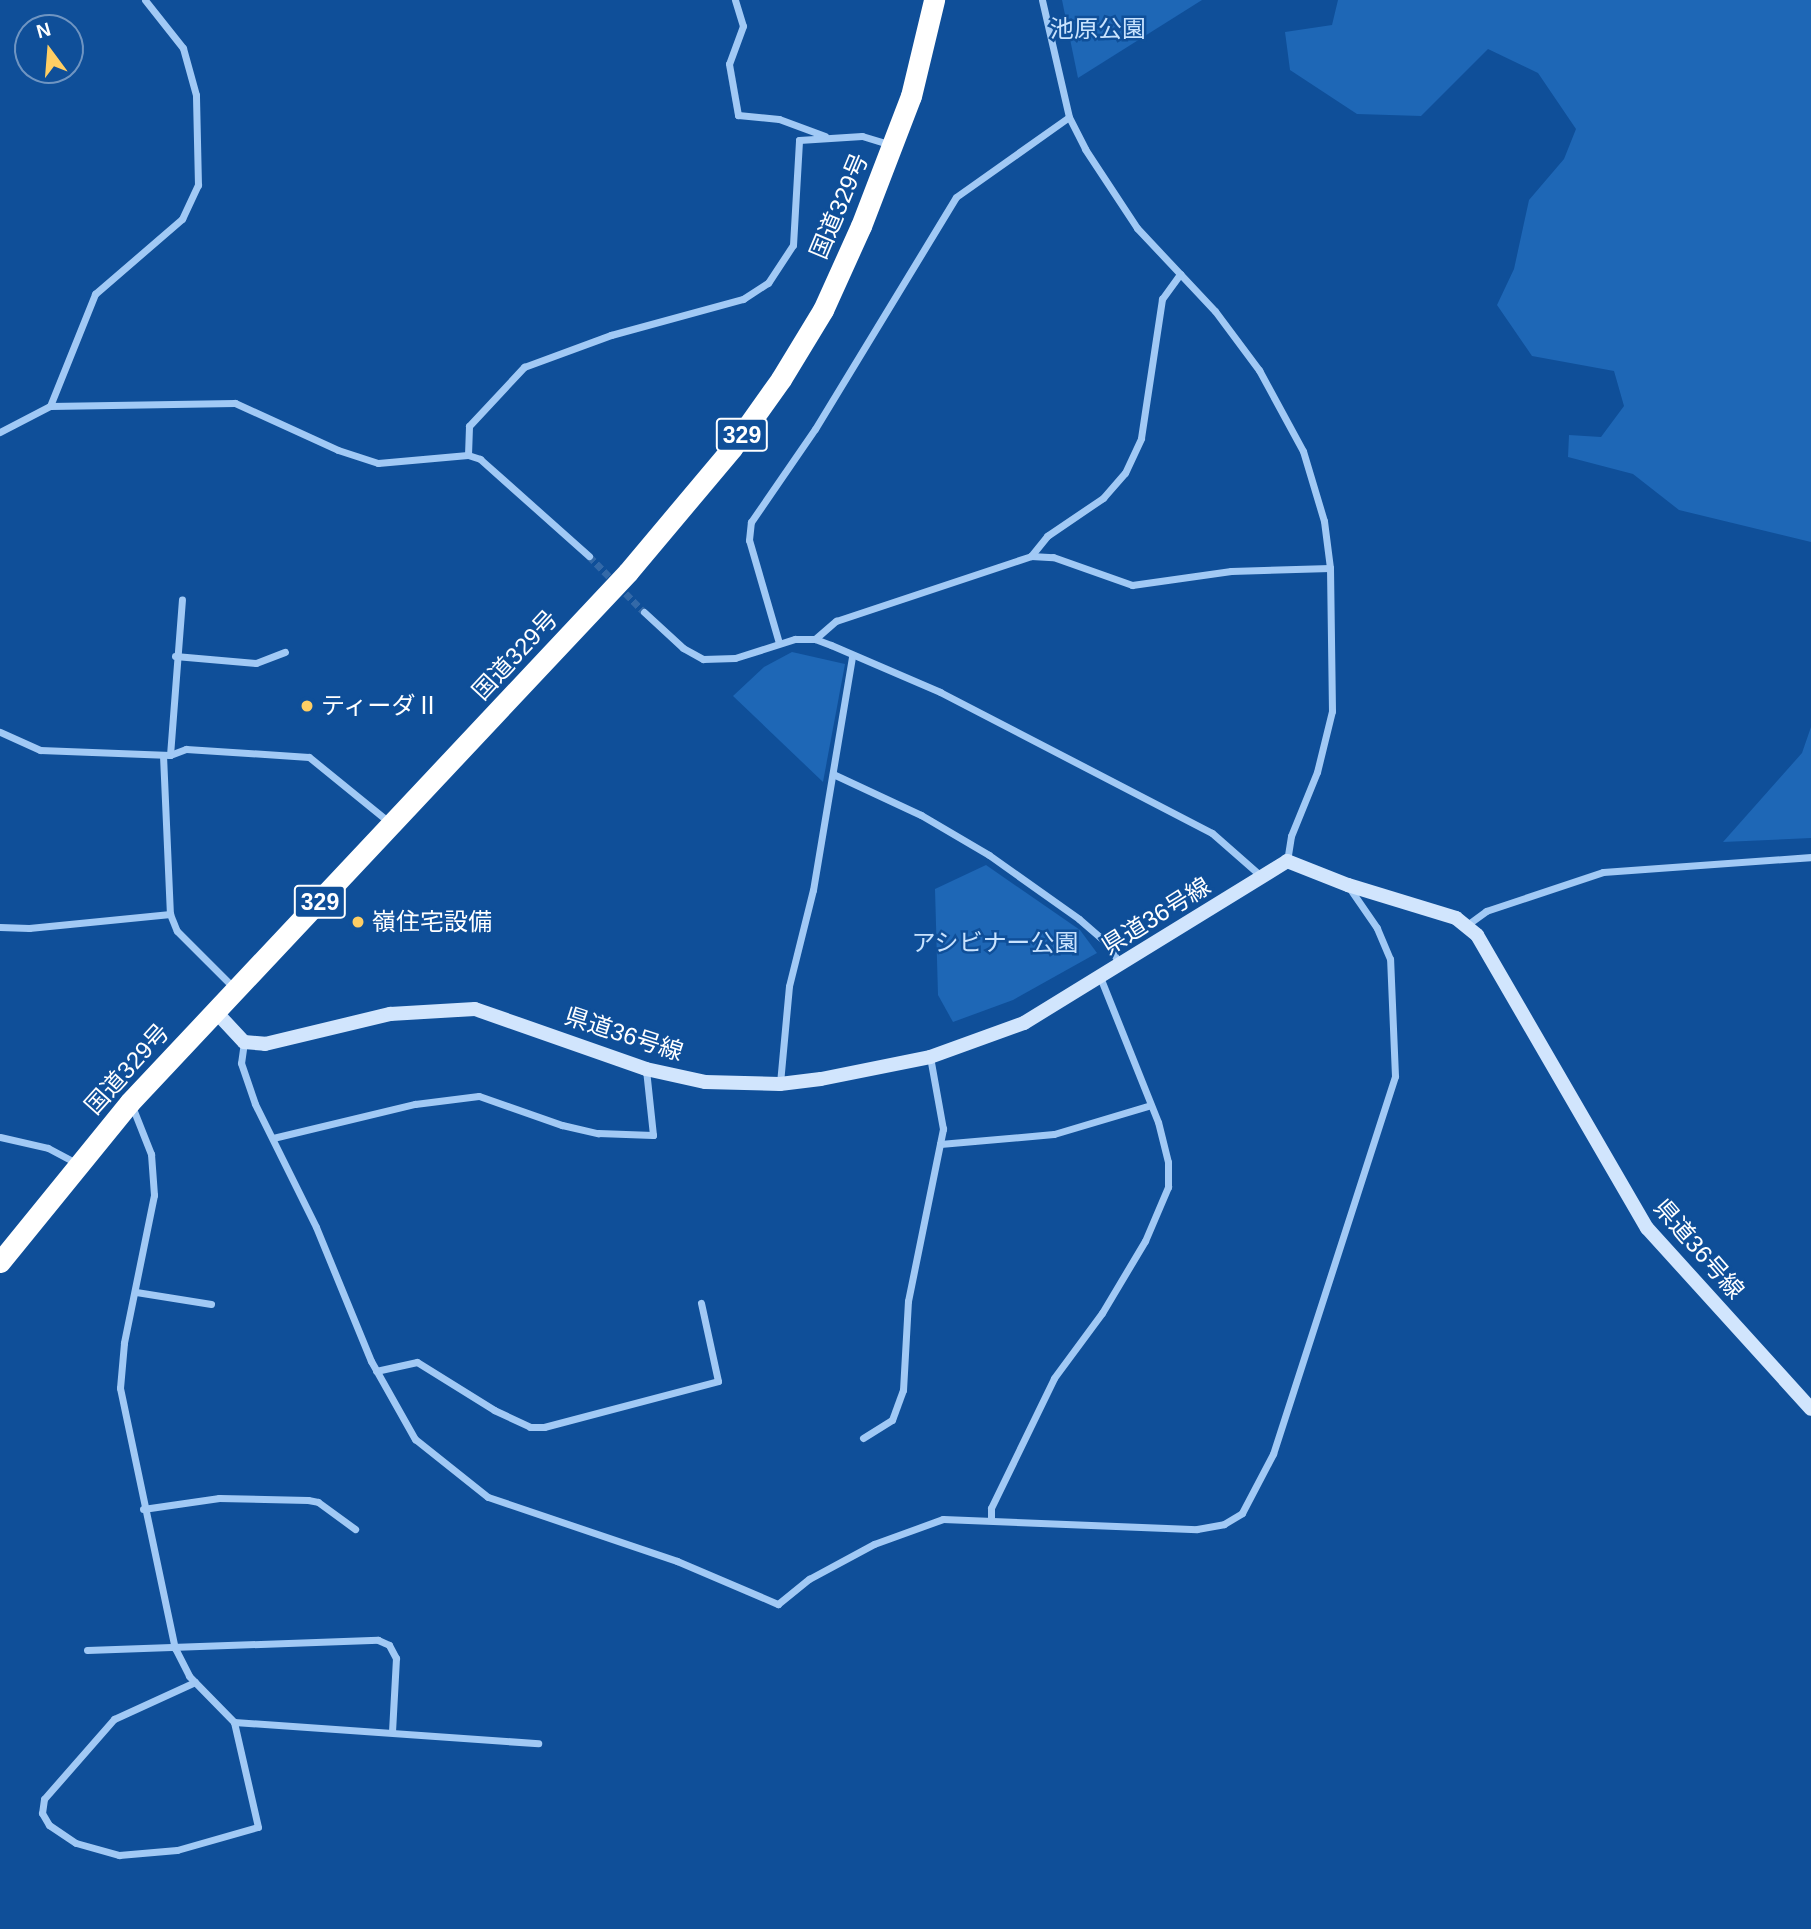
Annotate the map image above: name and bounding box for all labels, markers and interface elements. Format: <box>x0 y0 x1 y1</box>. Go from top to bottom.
north arrow <box>14 14 84 84</box>
park label: 池原公園 <box>1050 15 1146 43</box>
text: N <box>34 18 53 42</box>
street label: 国道329号 <box>804 149 874 263</box>
road number: 329 <box>716 416 768 454</box>
street label: 国道329号 <box>466 604 564 706</box>
place label: ティーダⅡ <box>321 692 441 720</box>
marker: ティーダⅡ <box>299 698 315 714</box>
street label: 県道36号線 <box>1096 871 1216 961</box>
road number: 329 <box>294 882 346 922</box>
place label: 嶺住宅設備 <box>372 908 492 936</box>
marker: 嶺住宅設備 <box>350 914 366 930</box>
park label: アシビナー公園 <box>911 929 1079 957</box>
street label: 県道36号線 <box>561 1001 687 1067</box>
street label: 国道329号 <box>79 1018 175 1120</box>
street label: 県道36号線 <box>1648 1193 1750 1305</box>

